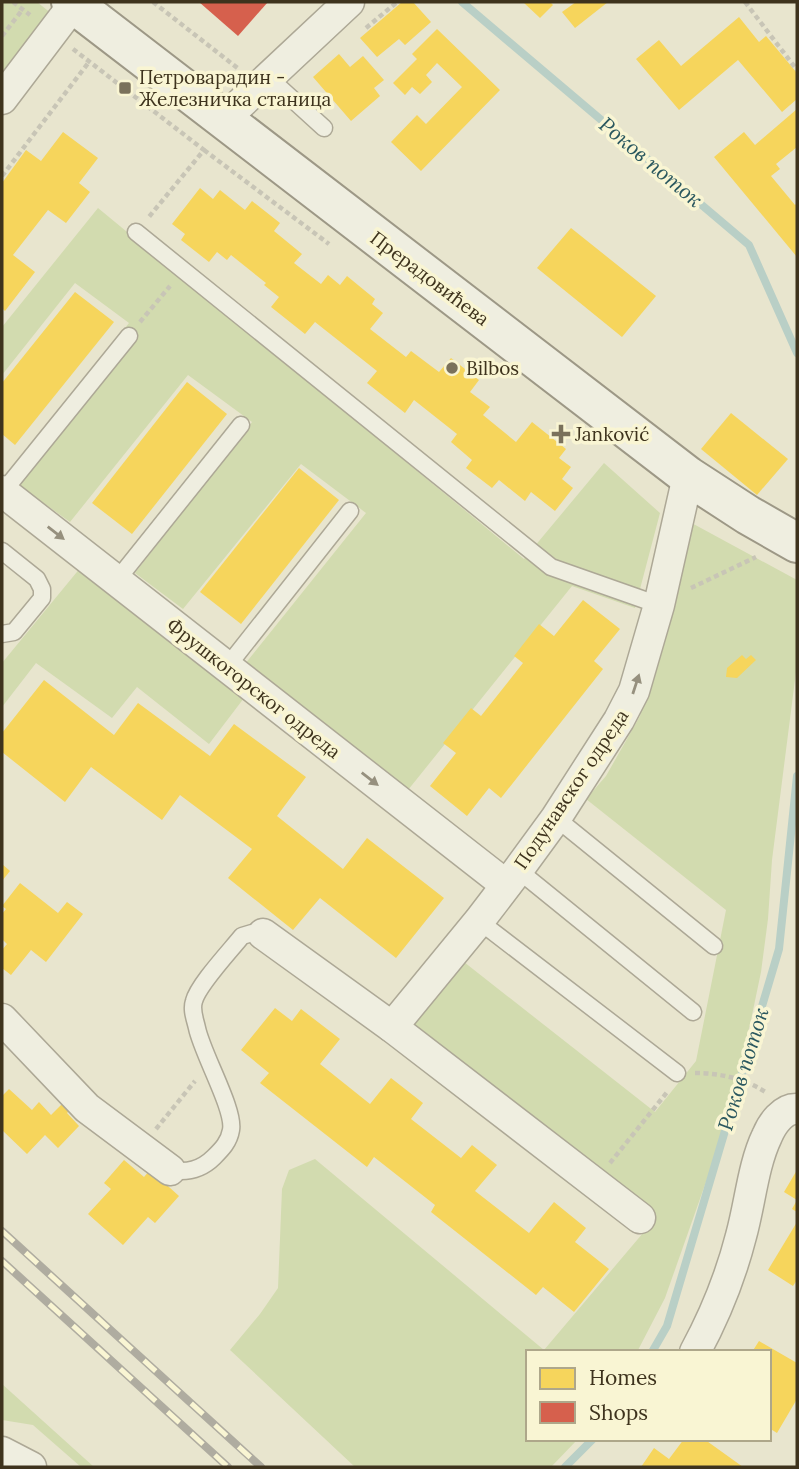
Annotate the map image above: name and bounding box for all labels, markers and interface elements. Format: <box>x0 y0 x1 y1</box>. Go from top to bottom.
place label: Петроварадин - Железничка станица <box>139 65 332 111</box>
marker: Петроварадин - Железничка станица <box>117 80 133 96</box>
water label: Роков поток <box>594 111 708 213</box>
street label: Прерадовићева <box>366 225 494 331</box>
place label: Bilbos <box>466 356 519 380</box>
marker: Bilbos <box>444 360 460 376</box>
place label: Janković <box>574 422 649 446</box>
marker: Janković <box>553 426 569 442</box>
one-way arrow <box>47 525 65 539</box>
street label: Фрушкогорског одреда <box>162 613 346 763</box>
one-way arrow <box>631 673 641 694</box>
street label: Подунавског одреда <box>509 704 633 873</box>
one-way arrow <box>360 771 378 786</box>
water label: Роков поток <box>712 1004 774 1134</box>
legend <box>526 1350 771 1441</box>
text: Homes <box>589 1364 657 1391</box>
text: Shops <box>589 1399 648 1426</box>

